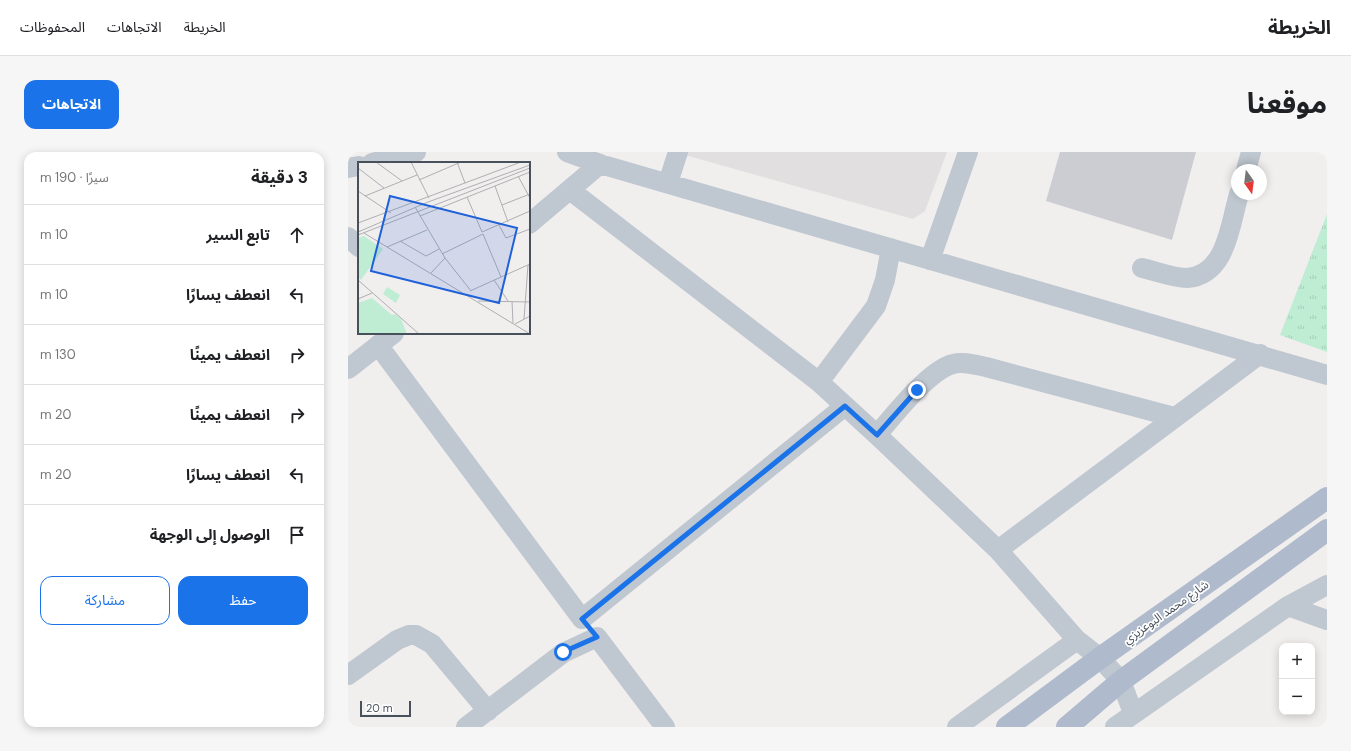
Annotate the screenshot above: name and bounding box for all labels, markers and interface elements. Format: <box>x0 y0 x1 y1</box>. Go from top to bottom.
text: الخريطة <box>1268 15 1331 40</box>
text: المحفوظات <box>20 18 85 36</box>
text: الاتجاهات <box>107 18 162 36</box>
text: الخريطة <box>184 18 226 36</box>
button: الاتجاهات <box>24 80 119 129</box>
text: موقعنا <box>1247 85 1327 122</box>
inset map <box>358 162 530 334</box>
north arrow <box>1231 164 1267 200</box>
text: 3 دقيقة <box>251 166 308 188</box>
text: سيرًا · 190 m <box>40 169 109 186</box>
icon: ahead <box>286 224 308 246</box>
text: تابع السير <box>206 225 270 245</box>
text: 10 m <box>40 226 68 243</box>
icon: left <box>286 284 308 306</box>
text: انعطف يسارًا <box>186 285 270 305</box>
text: 10 m <box>40 286 68 303</box>
icon: right <box>286 344 308 366</box>
text: انعطف يمينًا <box>190 345 270 365</box>
text: 130 m <box>40 346 76 363</box>
route end <box>908 381 926 399</box>
icon: right <box>286 404 308 426</box>
text: انعطف يمينًا <box>190 405 270 425</box>
text: 20 m <box>40 406 71 423</box>
icon: left <box>286 464 308 486</box>
text: انعطف يسارًا <box>186 465 270 485</box>
text: 20 m <box>40 466 71 483</box>
icon: arrive <box>286 524 308 546</box>
text: الوصول إلى الوجهة <box>150 525 270 545</box>
button: مشاركة <box>40 576 170 625</box>
button: حفظ <box>178 576 308 625</box>
street label: شارع محمد البوعزيزي <box>1120 577 1213 649</box>
route start <box>554 643 572 661</box>
map controls <box>1279 643 1315 715</box>
button: + <box>1279 643 1315 679</box>
button: − <box>1279 679 1315 715</box>
scale bar <box>360 699 411 718</box>
text: 20 m <box>366 701 392 715</box>

